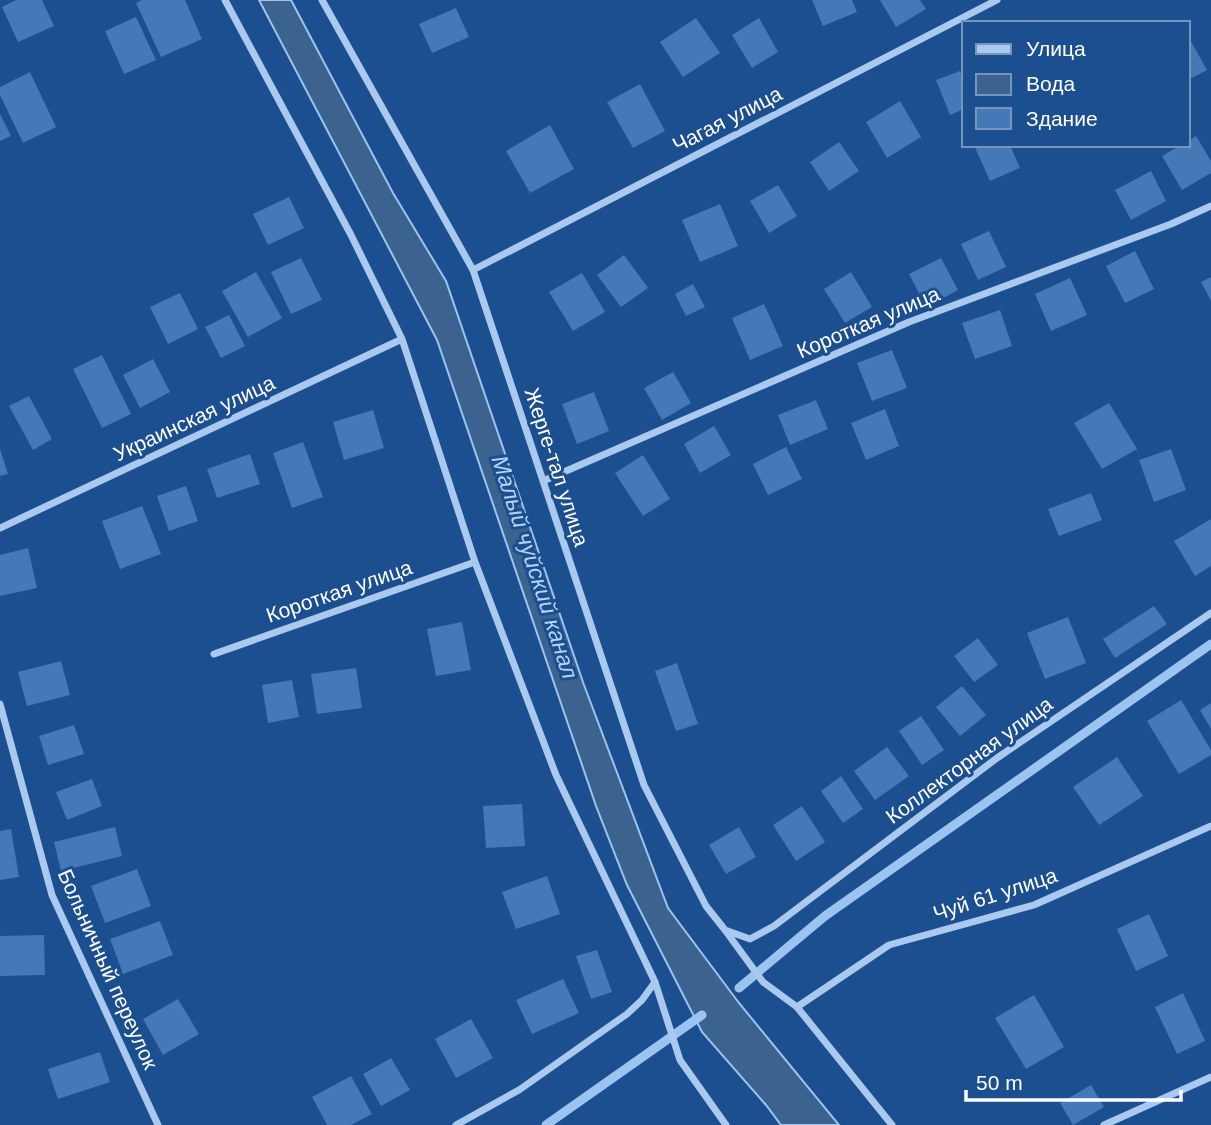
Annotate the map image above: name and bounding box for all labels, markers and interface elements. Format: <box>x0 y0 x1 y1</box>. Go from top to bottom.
legend <box>962 21 1190 147</box>
text: Улица <box>1026 37 1086 60</box>
text: Вода <box>1026 72 1075 95</box>
street label: Чагая улица <box>669 81 786 156</box>
text: Здание <box>1026 107 1098 130</box>
street label: Короткая улица <box>793 281 943 362</box>
street label: Украинская улица <box>110 370 278 465</box>
street label: Жерге-тал улица <box>521 385 594 549</box>
water label: Малый чуйский канал <box>487 452 583 682</box>
street label: Короткая улица <box>263 555 415 627</box>
street label: Коллекторная улица <box>881 692 1057 828</box>
street label: Чуй 61 улица <box>930 863 1060 925</box>
street label: Больничный переулок <box>54 866 163 1073</box>
scale bar <box>966 1058 1181 1102</box>
text: 50 m <box>976 1071 1023 1094</box>

